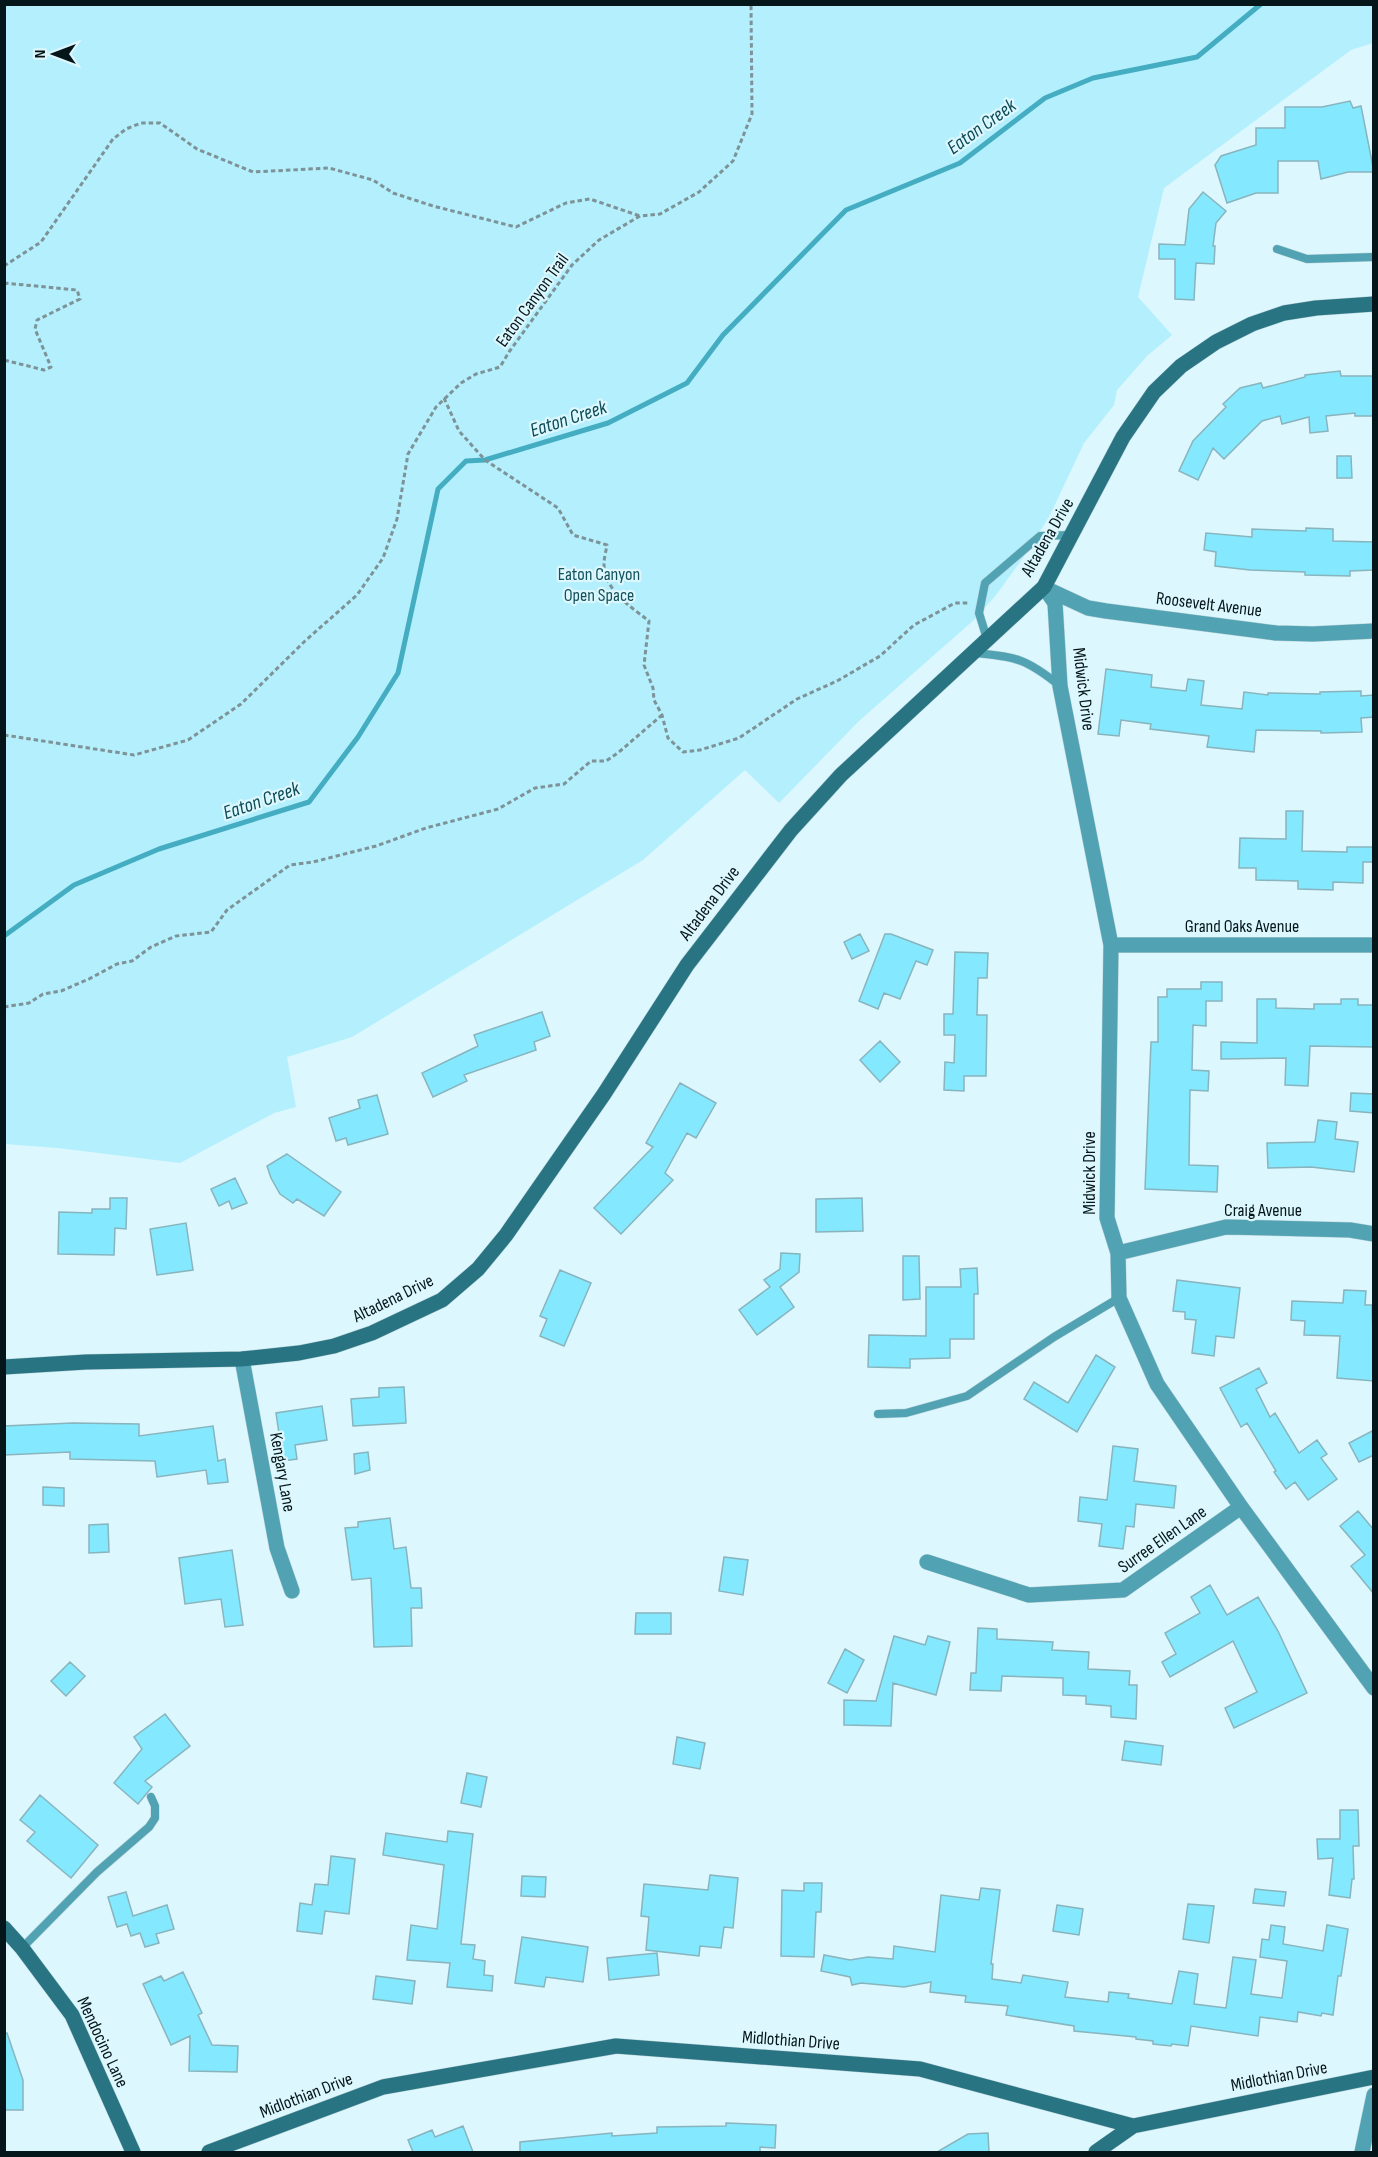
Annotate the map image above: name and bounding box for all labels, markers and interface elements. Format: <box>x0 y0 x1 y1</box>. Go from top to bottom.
north arrow <box>24 24 84 84</box>
text: N <box>31 50 50 58</box>
water label: Eaton Creek <box>942 93 1021 160</box>
street label: Eaton Canyon Trail <box>492 250 573 351</box>
water label: Eaton Creek <box>527 395 610 443</box>
street label: Altadena Drive <box>1016 494 1078 581</box>
park label: Eaton Canyon Open Space <box>558 564 640 606</box>
street label: Roosevelt Avenue <box>1155 588 1263 621</box>
street label: Midwick Drive <box>1068 646 1099 732</box>
water label: Eaton Creek <box>220 776 303 825</box>
street label: Altadena Drive <box>674 862 744 945</box>
street label: Grand Oaks Avenue <box>1185 916 1299 937</box>
street label: Midwick Drive <box>1079 1131 1100 1215</box>
street label: Craig Avenue <box>1224 1200 1302 1221</box>
street label: Altadena Drive <box>348 1270 437 1327</box>
street label: Kengary Lane <box>265 1431 300 1513</box>
street label: Surree Ellen Lane <box>1114 1501 1211 1578</box>
street label: Mendocino Lane <box>72 1993 133 2091</box>
street label: Midlothian Drive <box>741 2027 841 2054</box>
street label: Midlothian Drive <box>1229 2057 1329 2096</box>
street label: Midlothian Drive <box>257 2068 356 2123</box>

